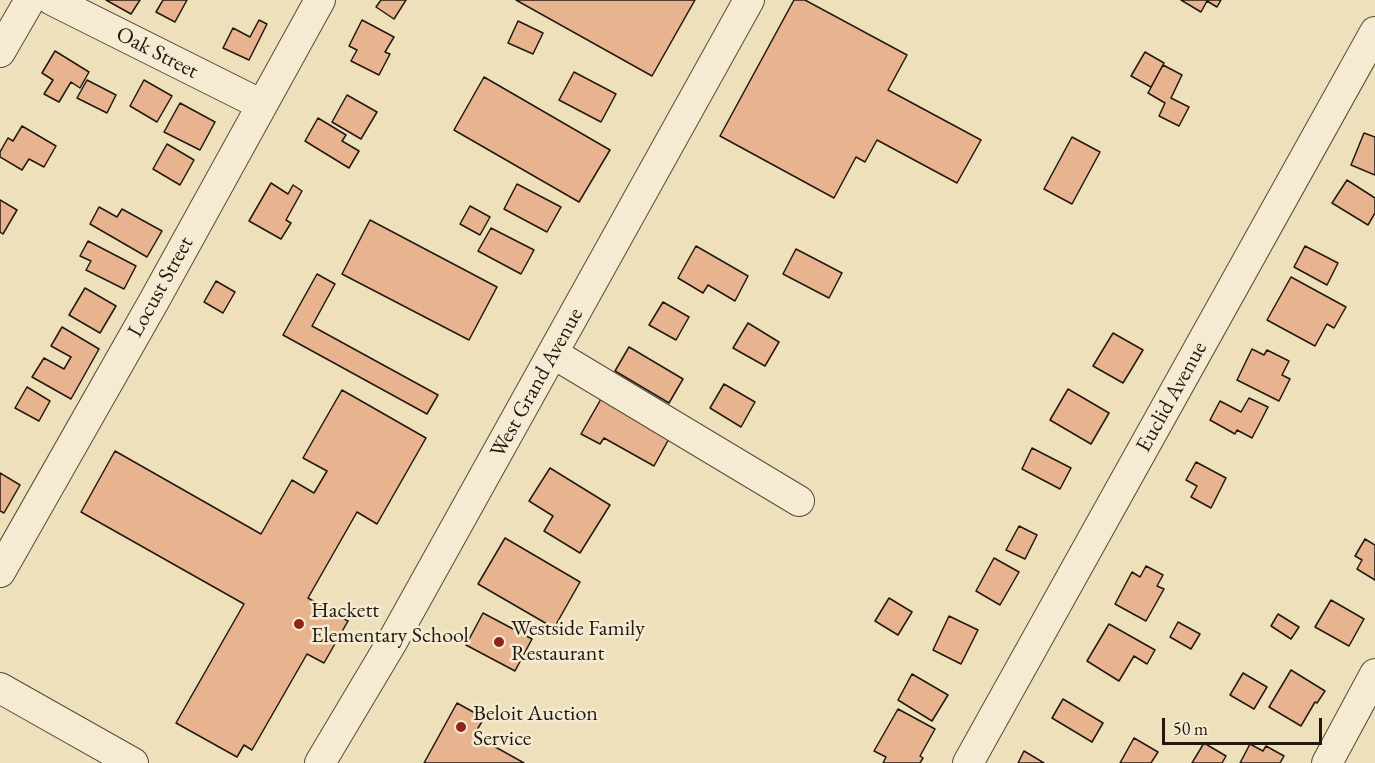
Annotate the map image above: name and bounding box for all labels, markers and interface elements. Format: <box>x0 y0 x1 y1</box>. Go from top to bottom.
street label: Oak Street <box>112 21 202 85</box>
street label: Locust Street <box>123 232 199 342</box>
street label: West Grand Avenue <box>485 303 589 463</box>
street label: Euclid Avenue <box>1131 337 1213 457</box>
place label: Hackett Elementary School <box>311 598 469 650</box>
place label: Westside Family Restaurant <box>511 616 645 668</box>
marker: Hackett Elementary School <box>292 617 306 631</box>
marker: Westside Family Restaurant <box>492 635 506 649</box>
place label: Beloit Auction Service <box>473 701 598 752</box>
scale bar <box>1165 706 1326 744</box>
text: 50 m <box>1173 717 1208 740</box>
marker: Beloit Auction Service <box>454 720 468 734</box>

